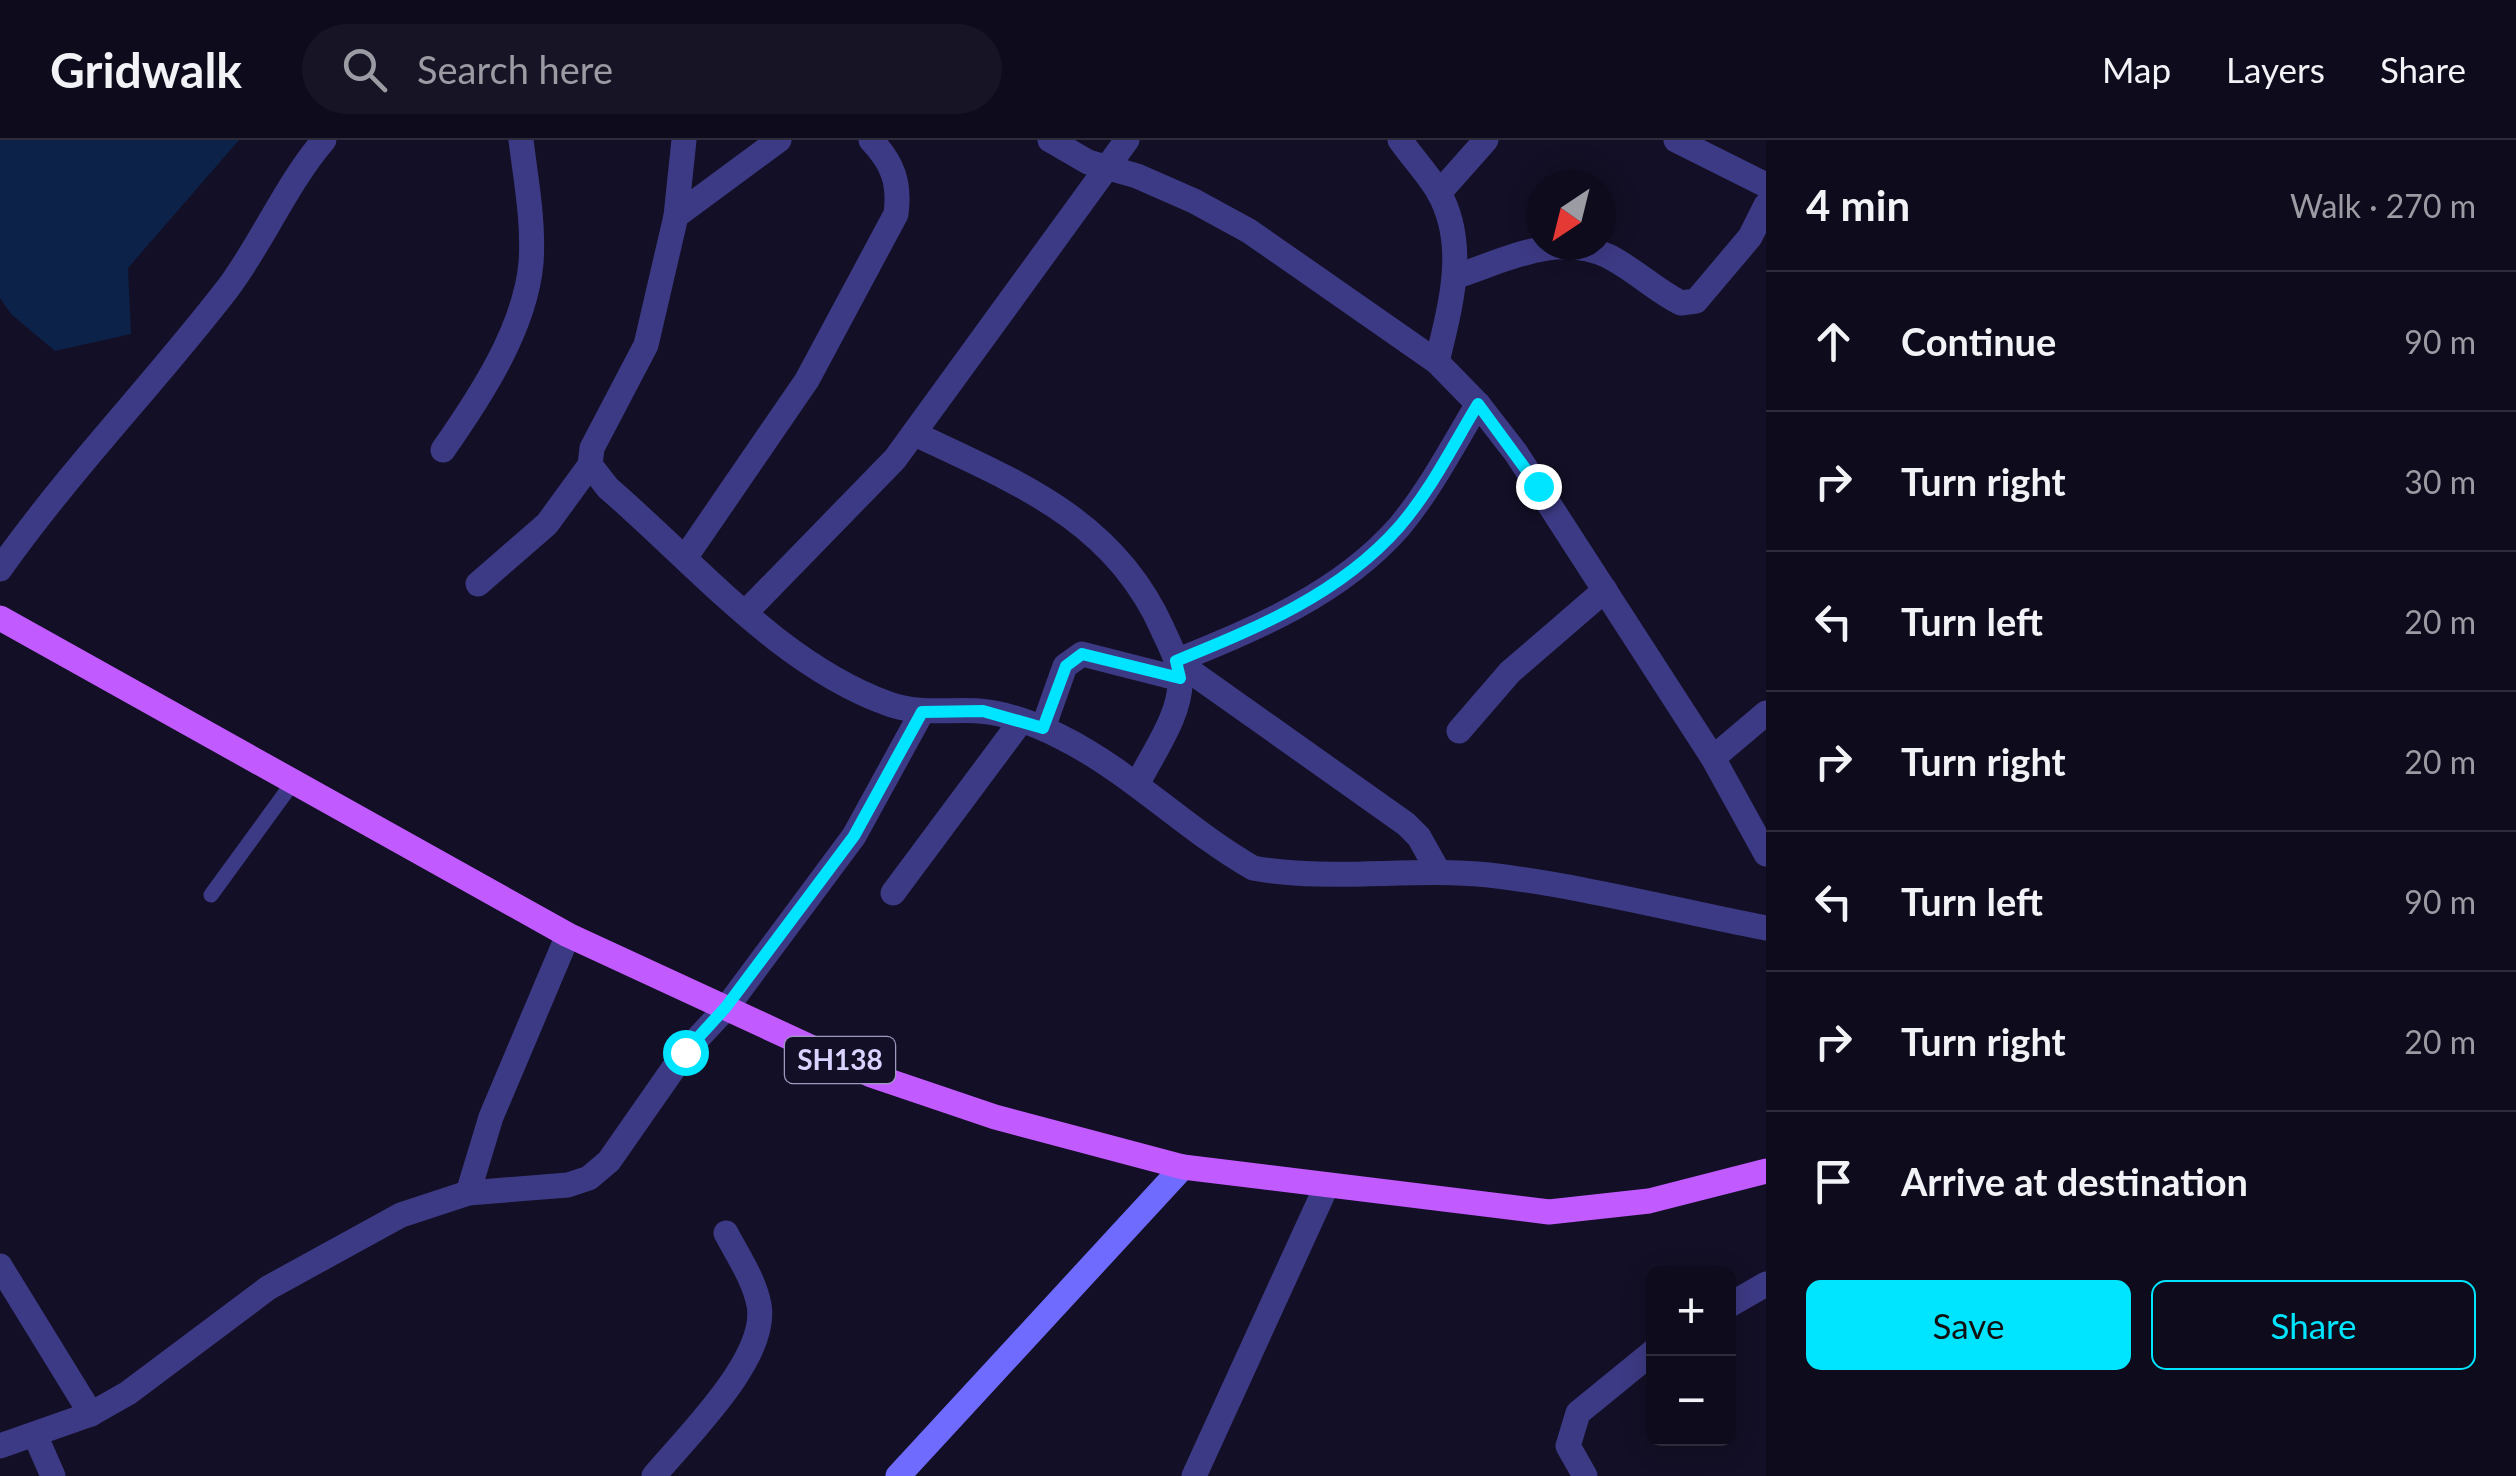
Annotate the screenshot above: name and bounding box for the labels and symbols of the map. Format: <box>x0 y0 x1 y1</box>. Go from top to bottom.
north arrow <box>1526 170 1616 260</box>
route end <box>1516 464 1562 510</box>
route start <box>663 1030 709 1076</box>
road number: SH138 <box>785 1037 895 1083</box>

